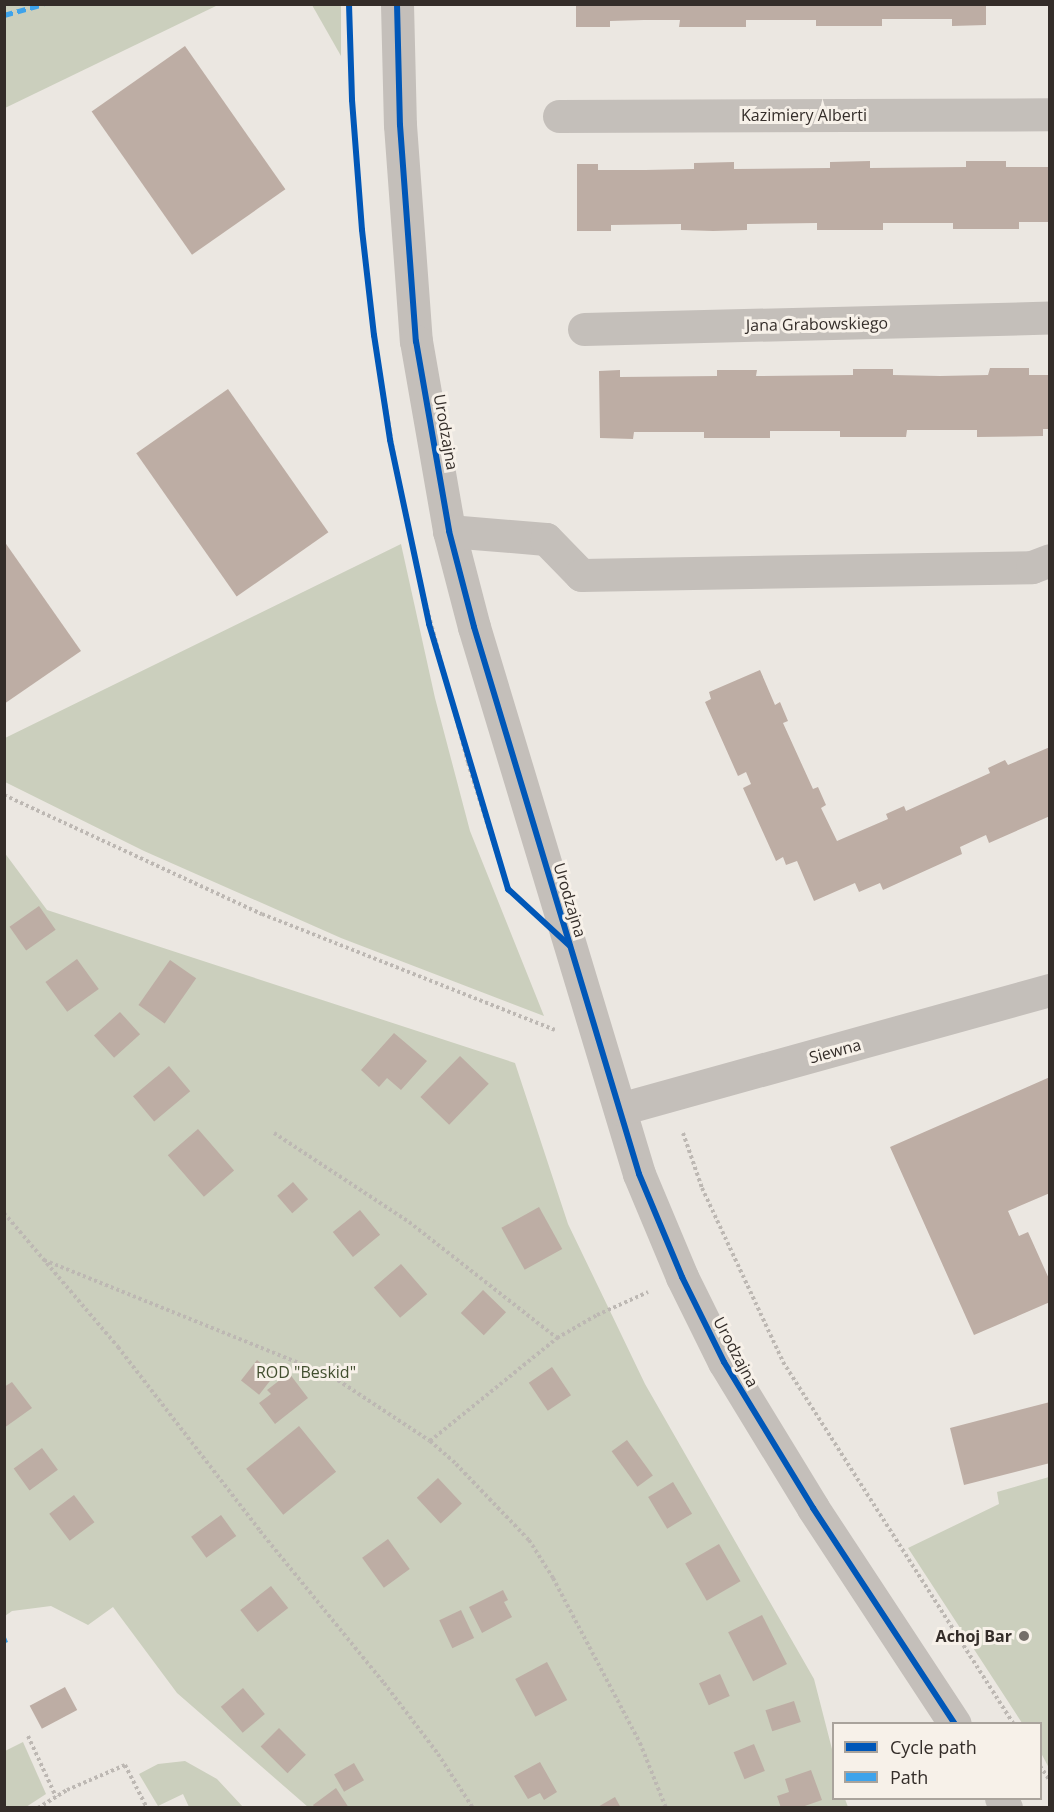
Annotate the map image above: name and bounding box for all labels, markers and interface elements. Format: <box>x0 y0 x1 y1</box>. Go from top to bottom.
street label: Kazimiery Alberti <box>741 105 867 125</box>
street label: Jana Grabowskiego <box>746 313 888 335</box>
street label: Urodzajna <box>430 393 462 471</box>
street label: Urodzajna <box>550 860 590 940</box>
street label: Siewna <box>807 1035 863 1067</box>
street label: Urodzajna <box>710 1314 762 1390</box>
park label: ROD "Beskid" <box>256 1362 356 1382</box>
place label: Achoj Bar <box>936 1626 1012 1646</box>
marker: Achoj Bar <box>1017 1629 1031 1643</box>
legend <box>832 1722 1042 1800</box>
text: Cycle path <box>890 1735 977 1759</box>
text: Path <box>890 1765 928 1789</box>

